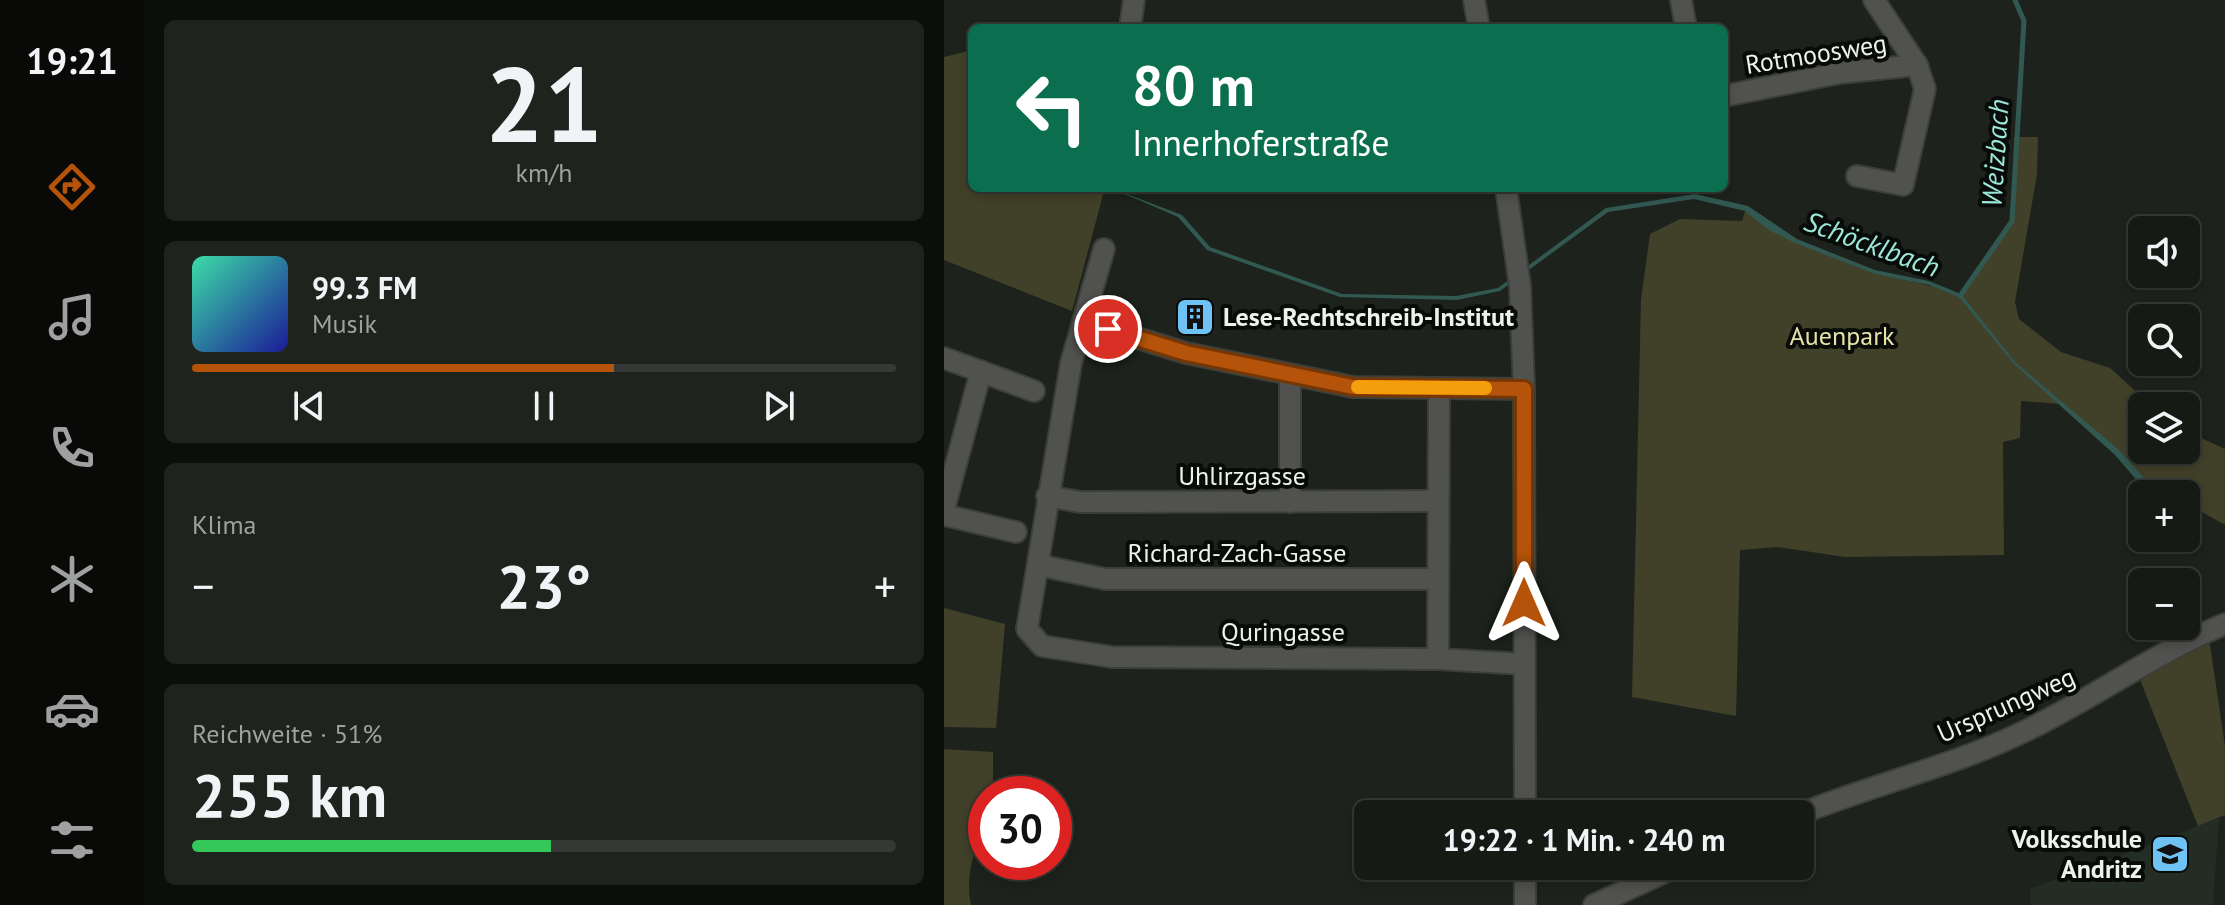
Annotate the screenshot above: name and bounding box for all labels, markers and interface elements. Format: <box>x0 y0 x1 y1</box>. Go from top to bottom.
street label: Rotmoosweg <box>1743 26 1889 81</box>
text: 21 <box>485 36 603 171</box>
text: 19:21 <box>26 37 118 84</box>
text: 80 m <box>1132 49 1255 121</box>
icon: left <box>1000 56 1104 160</box>
water label: Weizbach <box>1972 98 2017 208</box>
text: Innerhoferstraße <box>1132 119 1390 166</box>
text: km/h <box>516 156 573 189</box>
icon: directions <box>44 159 100 215</box>
water label: Schöcklbach <box>1799 202 1945 285</box>
map controls <box>2128 216 2200 640</box>
button: sound <box>2128 216 2200 288</box>
text: 99.3 FM <box>312 268 417 307</box>
icon: music <box>44 289 100 345</box>
pin <box>1074 295 1142 363</box>
building icon: Lese-Rechtschreib-Institut <box>1174 296 1216 338</box>
place label: Lese-Rechtschreib-Institut <box>1223 300 1514 333</box>
button: search <box>2128 304 2200 376</box>
text: Musik <box>312 307 377 340</box>
icon: arrive <box>1086 307 1130 351</box>
park label: Auenpark <box>1790 319 1895 352</box>
icon: previous <box>287 384 331 428</box>
icon: pause <box>522 384 566 428</box>
icon: next <box>757 384 801 428</box>
button: layers <box>2128 392 2200 464</box>
icon: phone <box>44 420 100 476</box>
street label: Uhlirzgasse <box>1178 459 1306 492</box>
button: + <box>2128 480 2200 552</box>
text: Klima <box>192 508 256 541</box>
street label: Richard-Zach-Gasse <box>1128 536 1346 569</box>
text: 23° <box>497 547 591 625</box>
icon: climate <box>44 551 100 607</box>
text: − <box>192 557 214 614</box>
text: + <box>874 557 896 614</box>
position arrow <box>1482 561 1566 645</box>
button: − <box>2128 568 2200 640</box>
street label: Quringasse <box>1221 615 1345 648</box>
street label: Ursprungweg <box>1932 659 2080 750</box>
icon: car <box>44 681 100 737</box>
text: Reichweite · 51% <box>192 717 382 750</box>
text: 255 km <box>192 756 387 834</box>
speed limit sign: 30 <box>968 776 1072 880</box>
icon: filters <box>44 812 100 868</box>
text: 19:22 · 1 Min. · 240 m <box>1443 820 1725 859</box>
place label: Volksschule Andritz <box>2011 822 2142 885</box>
school or university icon: Volksschule Andritz <box>2149 833 2191 875</box>

